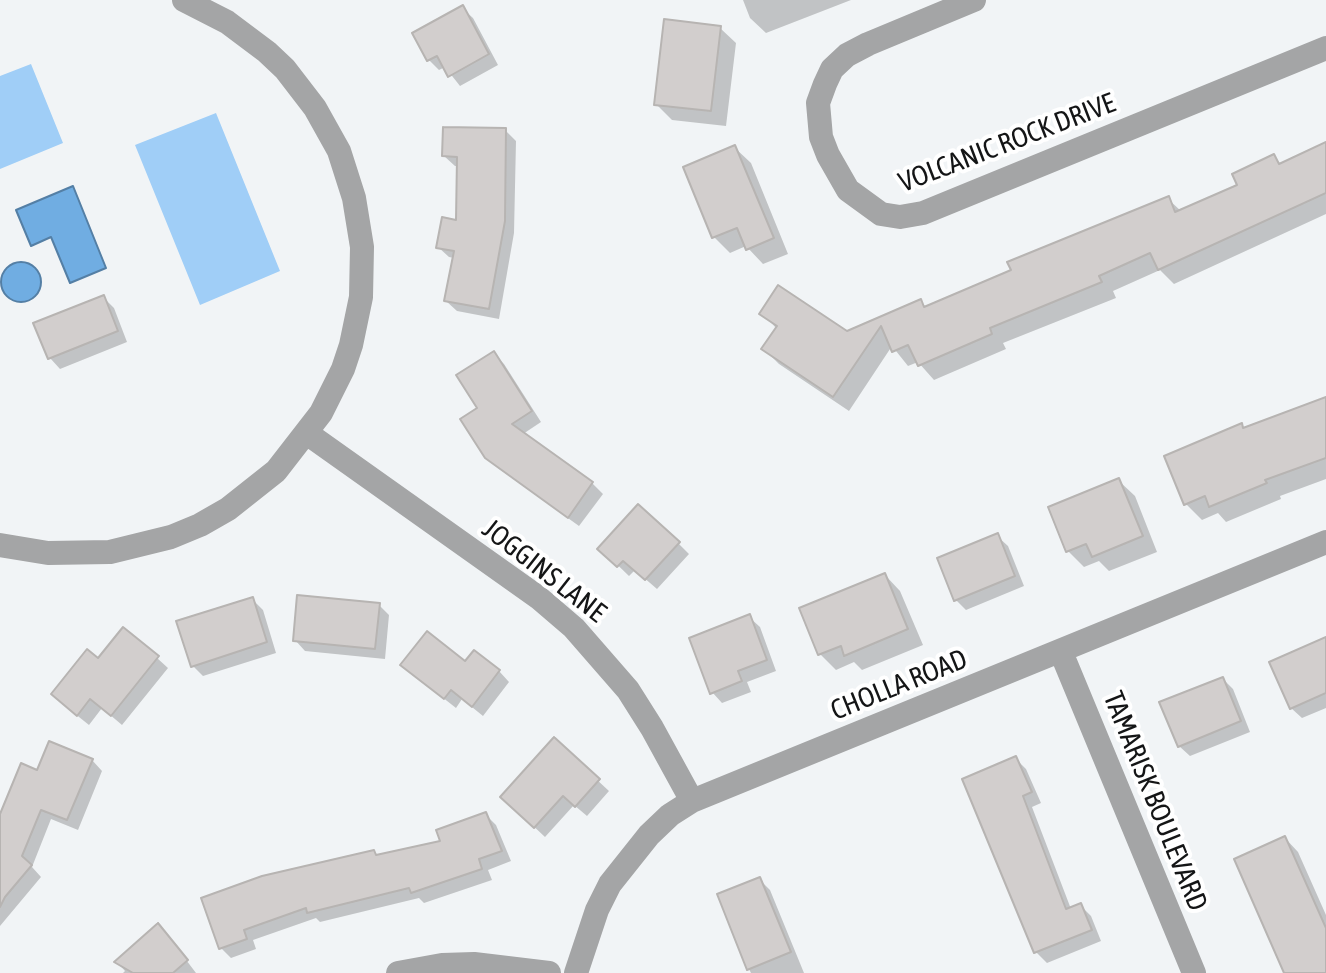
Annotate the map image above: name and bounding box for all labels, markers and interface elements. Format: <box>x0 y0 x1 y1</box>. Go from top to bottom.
street label: VOLCANIC ROCK DRIVE <box>894 86 1120 200</box>
street label: JOGGINS LANE <box>476 512 612 630</box>
street label: CHOLLA ROAD <box>826 642 972 728</box>
street label: TAMARISK BOULEVARD <box>1096 687 1214 915</box>

